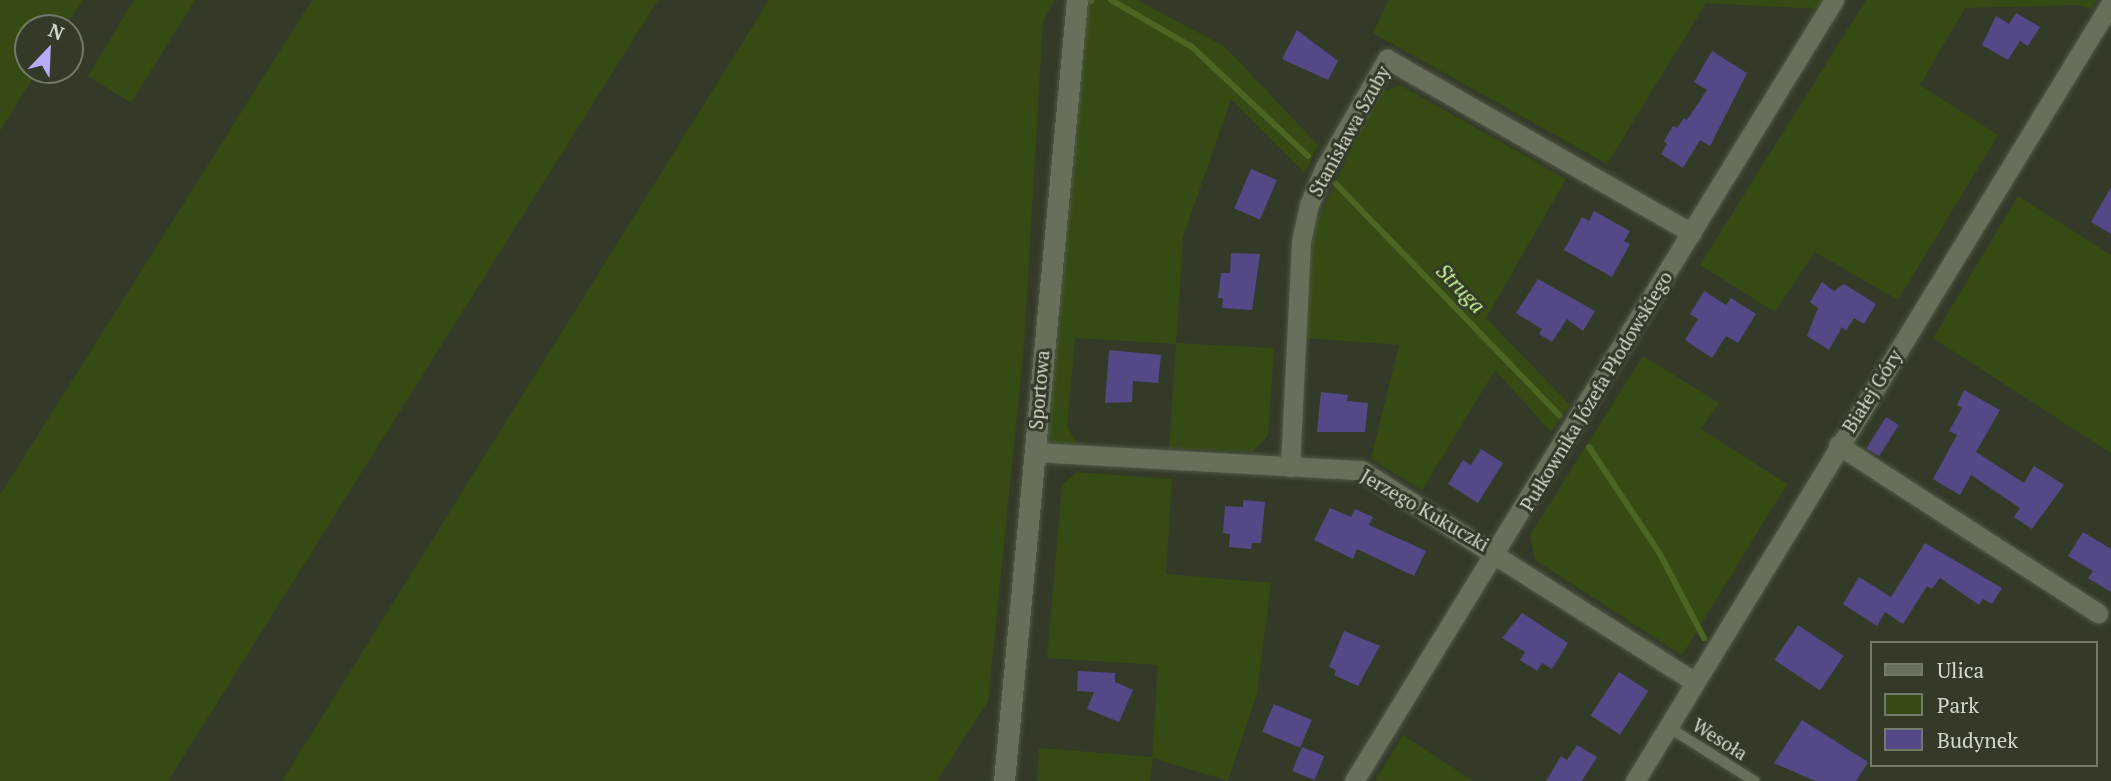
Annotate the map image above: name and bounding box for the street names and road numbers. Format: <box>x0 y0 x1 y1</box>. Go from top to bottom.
street label: Stanisława Szuby <box>1304 62 1394 200</box>
street label: Pułkownika Józefa Płodowskiego <box>1515 267 1677 515</box>
street label: Białej Góry <box>1838 345 1906 437</box>
street label: Sportowa <box>1024 349 1054 431</box>
street label: Jerzego Kukuczki <box>1357 464 1493 556</box>
street label: Wesoła <box>1688 713 1752 765</box>

